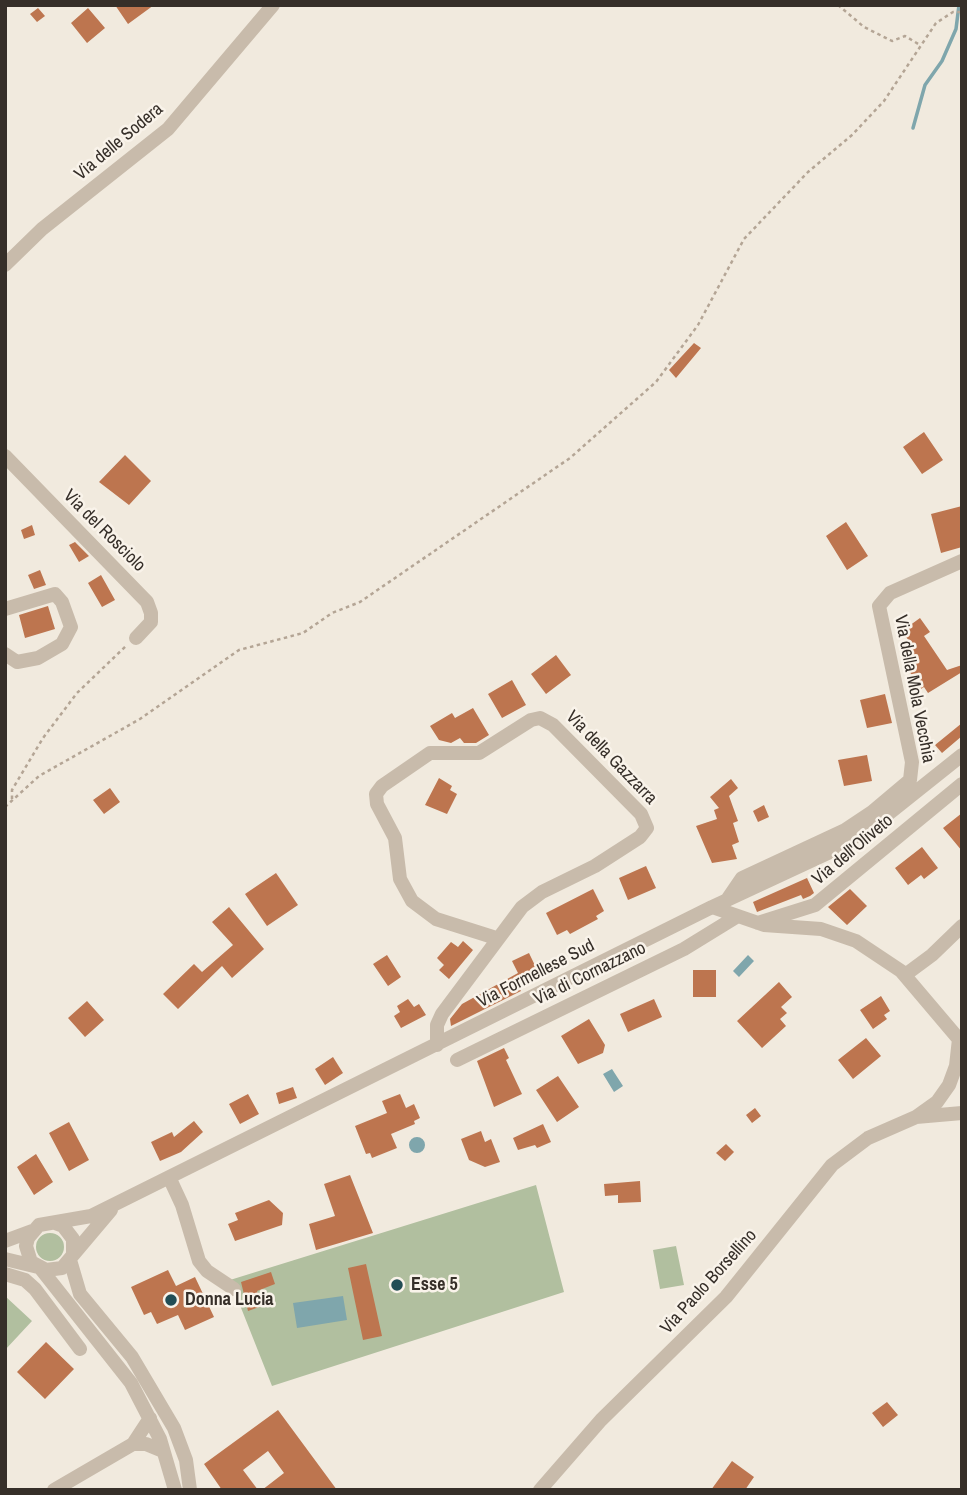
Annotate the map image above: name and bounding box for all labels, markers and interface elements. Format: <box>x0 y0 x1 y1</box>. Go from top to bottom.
street label: Via delle Sodera <box>70 99 168 185</box>
street label: Via del Rosciolo <box>58 485 150 577</box>
street label: Via della Mola Vecchia <box>889 613 939 765</box>
street label: Via della Gazzarra <box>561 707 661 809</box>
street label: Via dell'Oliveto <box>808 810 898 890</box>
street label: Via Formellese Sud <box>474 935 598 1013</box>
street label: Via di Cornazzano <box>530 938 650 1010</box>
street label: Via Paolo Borsellino <box>656 1225 762 1339</box>
place label: Esse 5 <box>411 1274 458 1296</box>
marker: Esse 5 <box>389 1277 405 1293</box>
place label: Donna Lucia <box>185 1289 274 1311</box>
marker: Donna Lucia <box>163 1292 179 1308</box>

